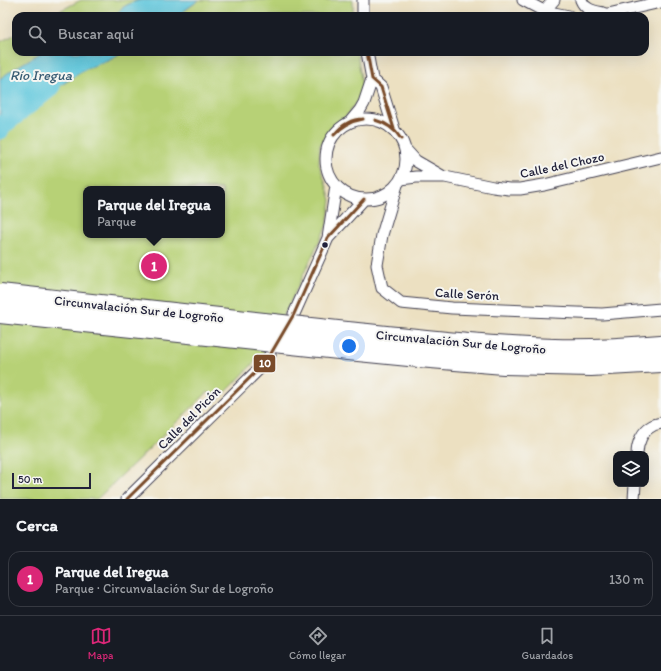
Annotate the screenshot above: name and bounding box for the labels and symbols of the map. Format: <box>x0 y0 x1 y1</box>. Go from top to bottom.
water label: Río Iregua <box>10 67 73 84</box>
street label: Calle del Chozo <box>518 149 606 181</box>
unlabelled marker <box>320 240 330 250</box>
pin: 1 <box>141 251 167 281</box>
street label: Calle Serón <box>434 285 500 303</box>
street label: Circunvalación Sur de Logroño <box>53 293 225 325</box>
street label: Circunvalación Sur de Logroño <box>375 327 547 357</box>
your location <box>339 336 359 356</box>
line badge: 10 <box>253 354 276 373</box>
text: 10 <box>259 357 271 370</box>
street label: Calle del Picón <box>155 383 224 452</box>
scale bar <box>12 471 91 490</box>

